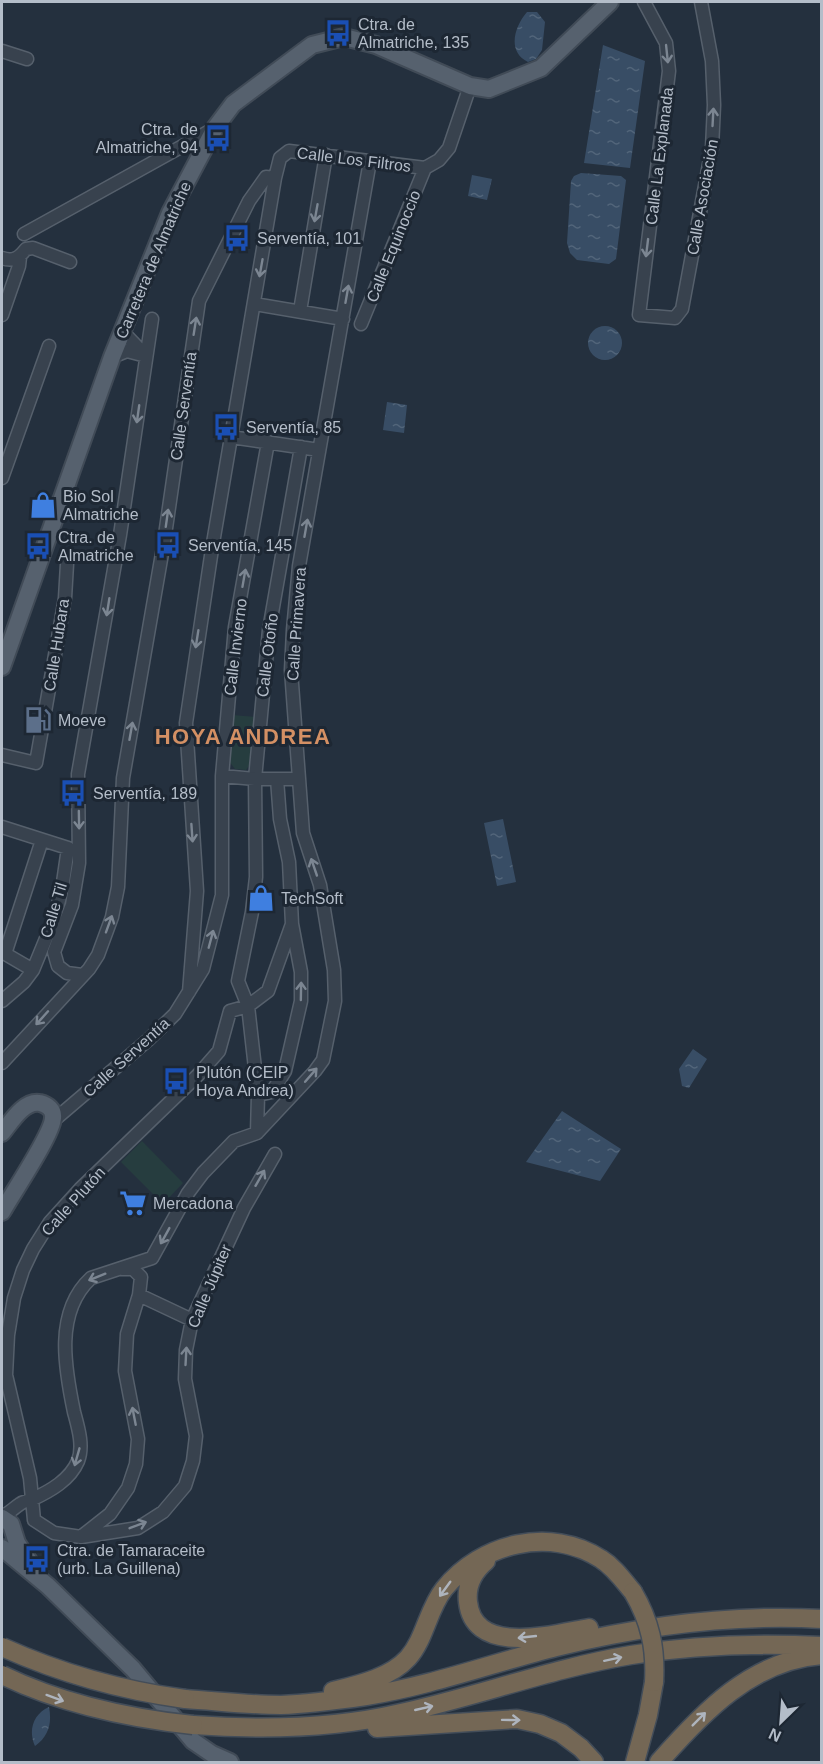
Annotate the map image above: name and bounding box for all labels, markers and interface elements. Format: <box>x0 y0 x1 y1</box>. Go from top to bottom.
place label: Ctra. de Almatriche, 135 <box>358 16 469 51</box>
bus stop icon: Ctra. de Almatriche, 135 <box>323 18 353 48</box>
one-way arrow <box>662 44 673 64</box>
street label: Calle La Explanada <box>643 86 676 226</box>
one-way arrow <box>708 108 719 128</box>
place label: Ctra. de Almatriche, 94 <box>96 121 198 156</box>
bus stop icon: Ctra. de Almatriche, 94 <box>203 123 233 153</box>
street label: Calle Asociación <box>684 138 721 256</box>
street label: Calle Los Filtros <box>296 144 412 175</box>
street label: Carretera de Almatriche <box>113 179 194 341</box>
street label: Calle Equinoccio <box>363 188 424 305</box>
one-way arrow <box>311 202 322 222</box>
bus stop icon: Serventía, 101 <box>222 223 252 253</box>
place label: Serventía, 101 <box>257 230 361 247</box>
one-way arrow <box>642 237 653 257</box>
one-way arrow <box>255 258 266 277</box>
one-way arrow <box>342 285 353 305</box>
one-way arrow <box>190 316 201 336</box>
street label: Calle Serventía <box>167 351 200 461</box>
one-way arrow <box>132 403 143 423</box>
bus stop icon: Serventía, 85 <box>211 412 241 442</box>
place label: Serventía, 85 <box>246 419 341 436</box>
place label: Bio Sol Almatriche <box>63 488 139 523</box>
shop icon: Bio Sol Almatriche <box>28 490 58 520</box>
one-way arrow <box>162 509 173 529</box>
one-way arrow <box>301 518 312 538</box>
place label: Ctra. de Almatriche <box>58 529 134 564</box>
bus stop icon: Serventía, 145 <box>153 530 183 560</box>
bus stop icon: Ctra. de Almatriche <box>23 531 53 561</box>
place label: Serventía, 145 <box>188 537 292 554</box>
street label: Calle Primavera <box>284 567 309 681</box>
one-way arrow <box>238 569 249 589</box>
one-way arrow <box>103 596 114 616</box>
street label: Calle Invierno <box>221 597 250 697</box>
street label: Calle Hubara <box>41 598 72 693</box>
street label: Calle Otoño <box>254 612 281 698</box>
one-way arrow <box>192 629 203 649</box>
fuel station icon: Moeve <box>23 705 53 735</box>
place label: Moeve <box>58 712 106 729</box>
one-way arrow <box>126 722 137 742</box>
district label: HOYA ANDREA <box>155 724 331 749</box>
bus stop icon: Serventía, 189 <box>58 778 88 808</box>
place label: Serventía, 189 <box>93 785 197 802</box>
one-way arrow <box>73 809 84 829</box>
one-way arrow <box>187 823 198 843</box>
one-way arrow <box>307 858 318 876</box>
street label: Calle Til <box>37 880 70 940</box>
shop icon: TechSoft <box>246 883 276 913</box>
place label: TechSoft <box>281 890 344 907</box>
one-way arrow <box>104 916 115 934</box>
one-way arrow <box>205 929 217 948</box>
one-way arrow <box>295 981 307 1001</box>
one-way arrow <box>35 1011 49 1026</box>
street label: Calle Serventía <box>80 1014 173 1100</box>
place label: Plutón (CEIP Hoya Andrea) <box>196 1064 294 1099</box>
bus stop icon: Plutón (CEIP Hoya Andrea) <box>161 1066 191 1096</box>
one-way arrow <box>304 1068 318 1083</box>
street label: Calle Plutón <box>38 1164 109 1239</box>
one-way arrow <box>255 1170 267 1187</box>
supermarket icon: Mercadona <box>118 1188 148 1218</box>
place label: Mercadona <box>153 1195 233 1212</box>
one-way arrow <box>159 1227 171 1244</box>
street label: Calle Júpiter <box>184 1241 235 1330</box>
one-way arrow <box>89 1272 107 1283</box>
one-way arrow <box>180 1347 191 1367</box>
one-way arrow <box>128 1407 139 1426</box>
one-way arrow <box>71 1448 82 1467</box>
one-way arrow <box>128 1519 146 1530</box>
place label: Ctra. de Tamaraceite (urb. La Guillena) <box>57 1542 205 1577</box>
bus stop icon: Ctra. de Tamaraceite (urb. La Guillena) <box>22 1544 52 1574</box>
one-way arrow <box>439 1581 452 1597</box>
one-way arrow <box>518 1632 538 1643</box>
one-way arrow <box>603 1653 622 1664</box>
north arrow <box>751 1692 811 1752</box>
one-way arrow <box>45 1693 64 1704</box>
one-way arrow <box>414 1701 433 1713</box>
one-way arrow <box>691 1712 706 1727</box>
one-way arrow <box>500 1714 520 1725</box>
text: N <box>766 1725 784 1745</box>

